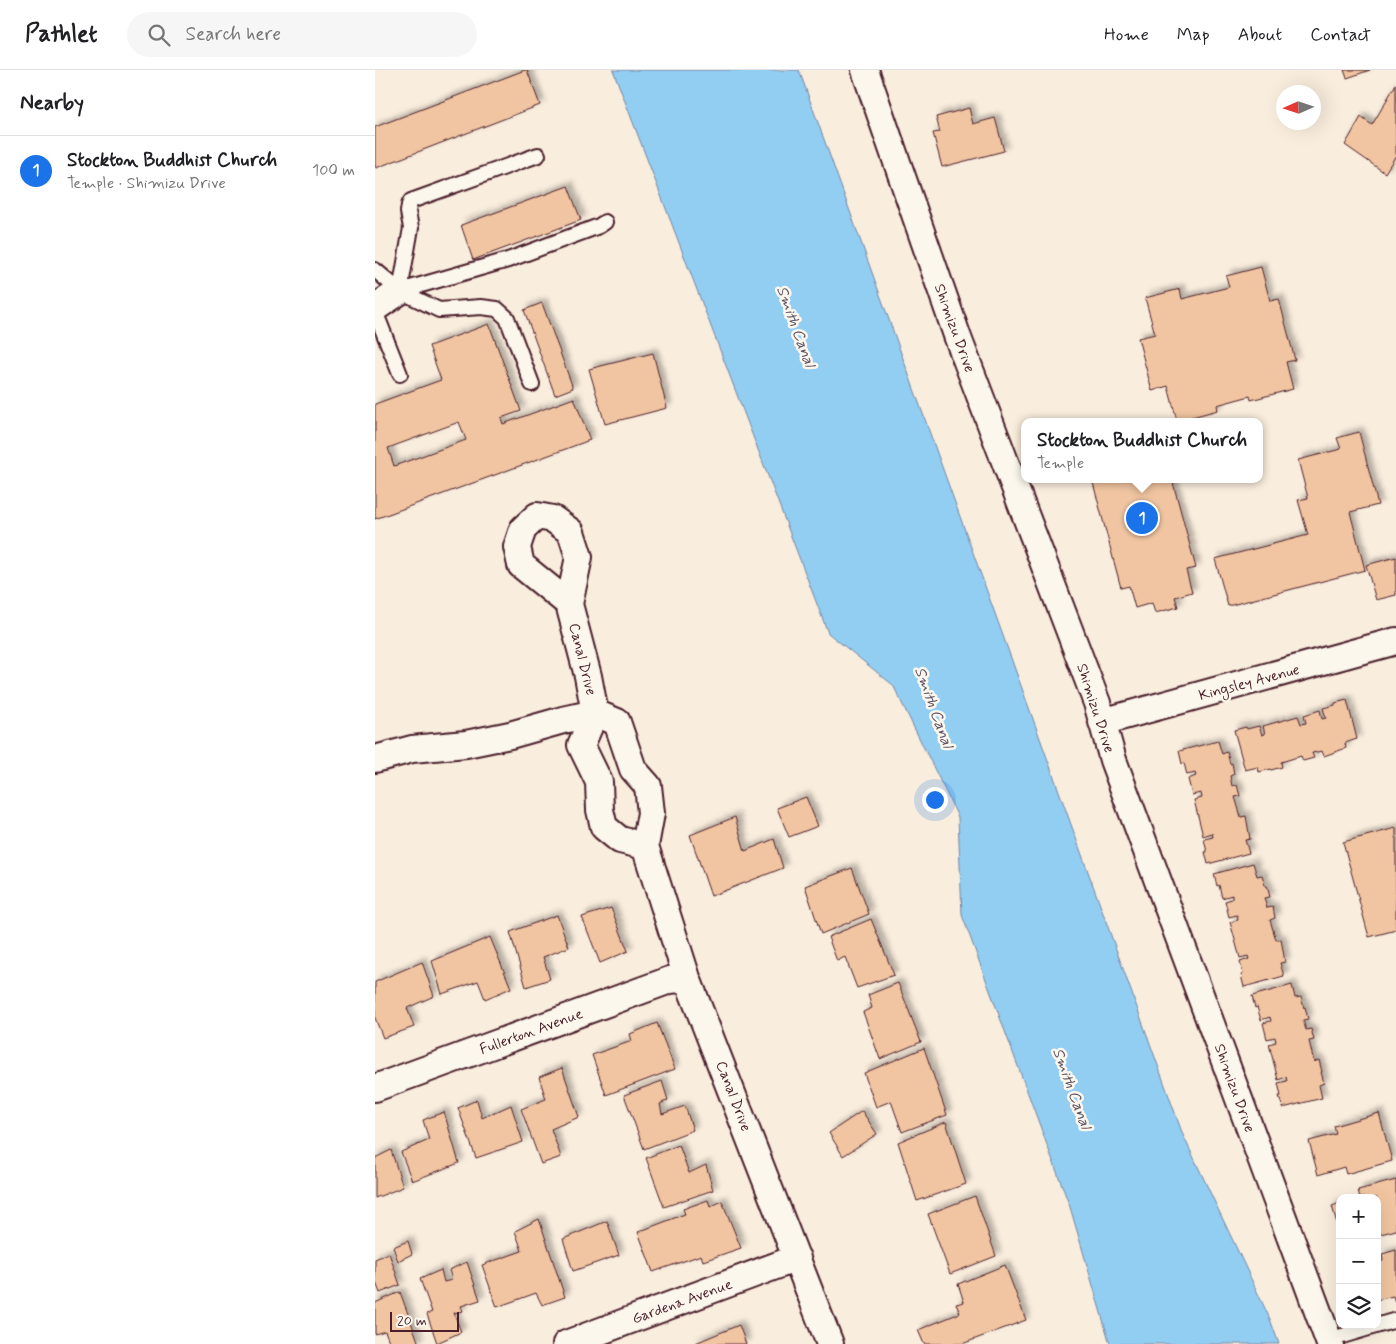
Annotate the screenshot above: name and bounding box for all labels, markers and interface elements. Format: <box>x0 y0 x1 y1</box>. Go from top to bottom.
search box <box>127 12 477 57</box>
text: Pathlet <box>25 19 97 50</box>
icon: search <box>145 21 173 49</box>
text: Search here <box>185 22 281 47</box>
text: Home <box>1104 23 1149 47</box>
text: Map <box>1177 23 1210 47</box>
text: About <box>1238 23 1282 47</box>
text: Contact <box>1310 23 1371 47</box>
north arrow <box>1276 85 1321 130</box>
text: Nearby <box>20 89 84 117</box>
text: Stockton Buddhist Church <box>67 148 277 173</box>
text: 1 <box>32 160 40 181</box>
text: 100 m <box>312 160 355 181</box>
text: Temple · Shimizu Drive <box>67 173 226 194</box>
street label: Shimizu Drive <box>929 281 979 376</box>
water label: Smith Canal <box>771 283 821 373</box>
popup <box>1021 418 1263 483</box>
text: Stockton Buddhist Church <box>1037 428 1247 453</box>
text: Temple <box>1037 453 1084 474</box>
pin: 1 <box>1126 499 1158 537</box>
street label: Canal Drive <box>563 621 601 698</box>
street label: Kingsley Avenue <box>1197 660 1302 707</box>
street label: Shimizu Drive <box>1071 661 1119 756</box>
water label: Smith Canal <box>909 664 959 754</box>
your location <box>922 787 948 813</box>
street label: Fullerton Avenue <box>477 1004 586 1060</box>
street label: Shimizu Drive <box>1209 1041 1259 1136</box>
water label: Smith Canal <box>1047 1045 1097 1135</box>
street label: Canal Drive <box>711 1058 756 1135</box>
map controls <box>1336 1194 1381 1329</box>
button: + <box>1336 1194 1381 1239</box>
button: − <box>1336 1239 1381 1284</box>
street label: Gardena Avenue <box>630 1275 735 1329</box>
button: layers <box>1336 1284 1381 1329</box>
scale bar <box>390 1309 459 1332</box>
text: 20 m <box>397 1312 427 1330</box>

